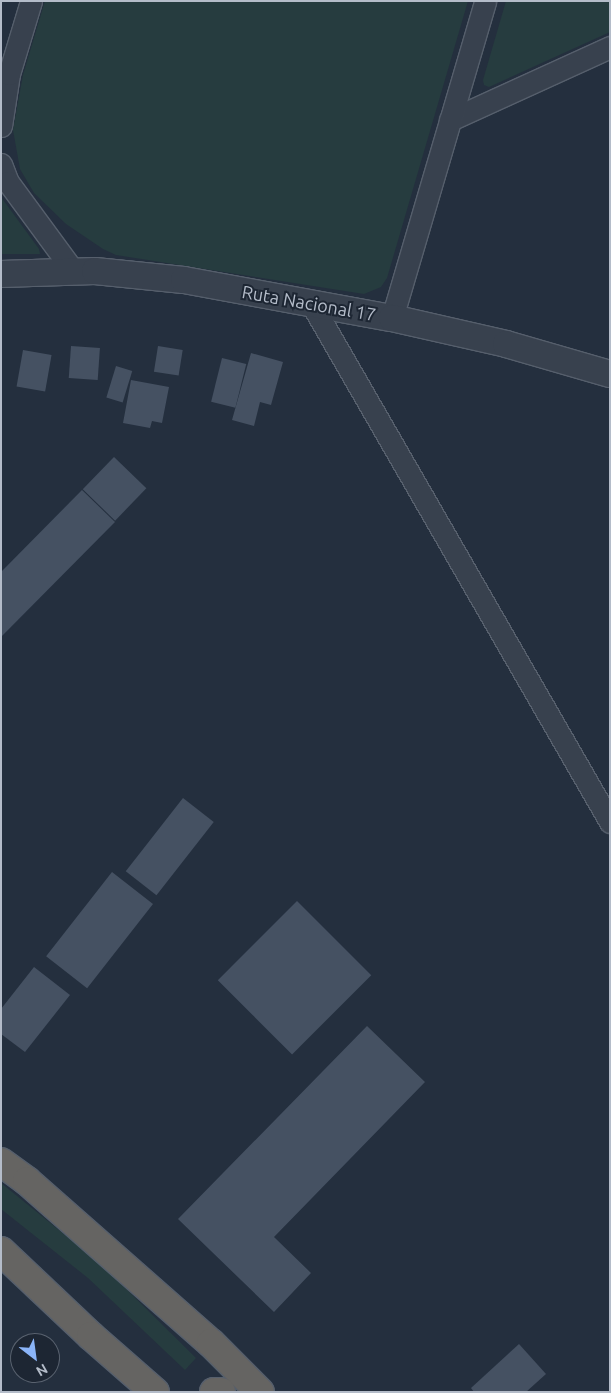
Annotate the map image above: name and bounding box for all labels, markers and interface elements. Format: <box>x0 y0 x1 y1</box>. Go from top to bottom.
street label: Ruta Nacional 17 <box>240 281 378 325</box>
north arrow <box>10 1333 60 1383</box>
text: N <box>33 1361 51 1380</box>

